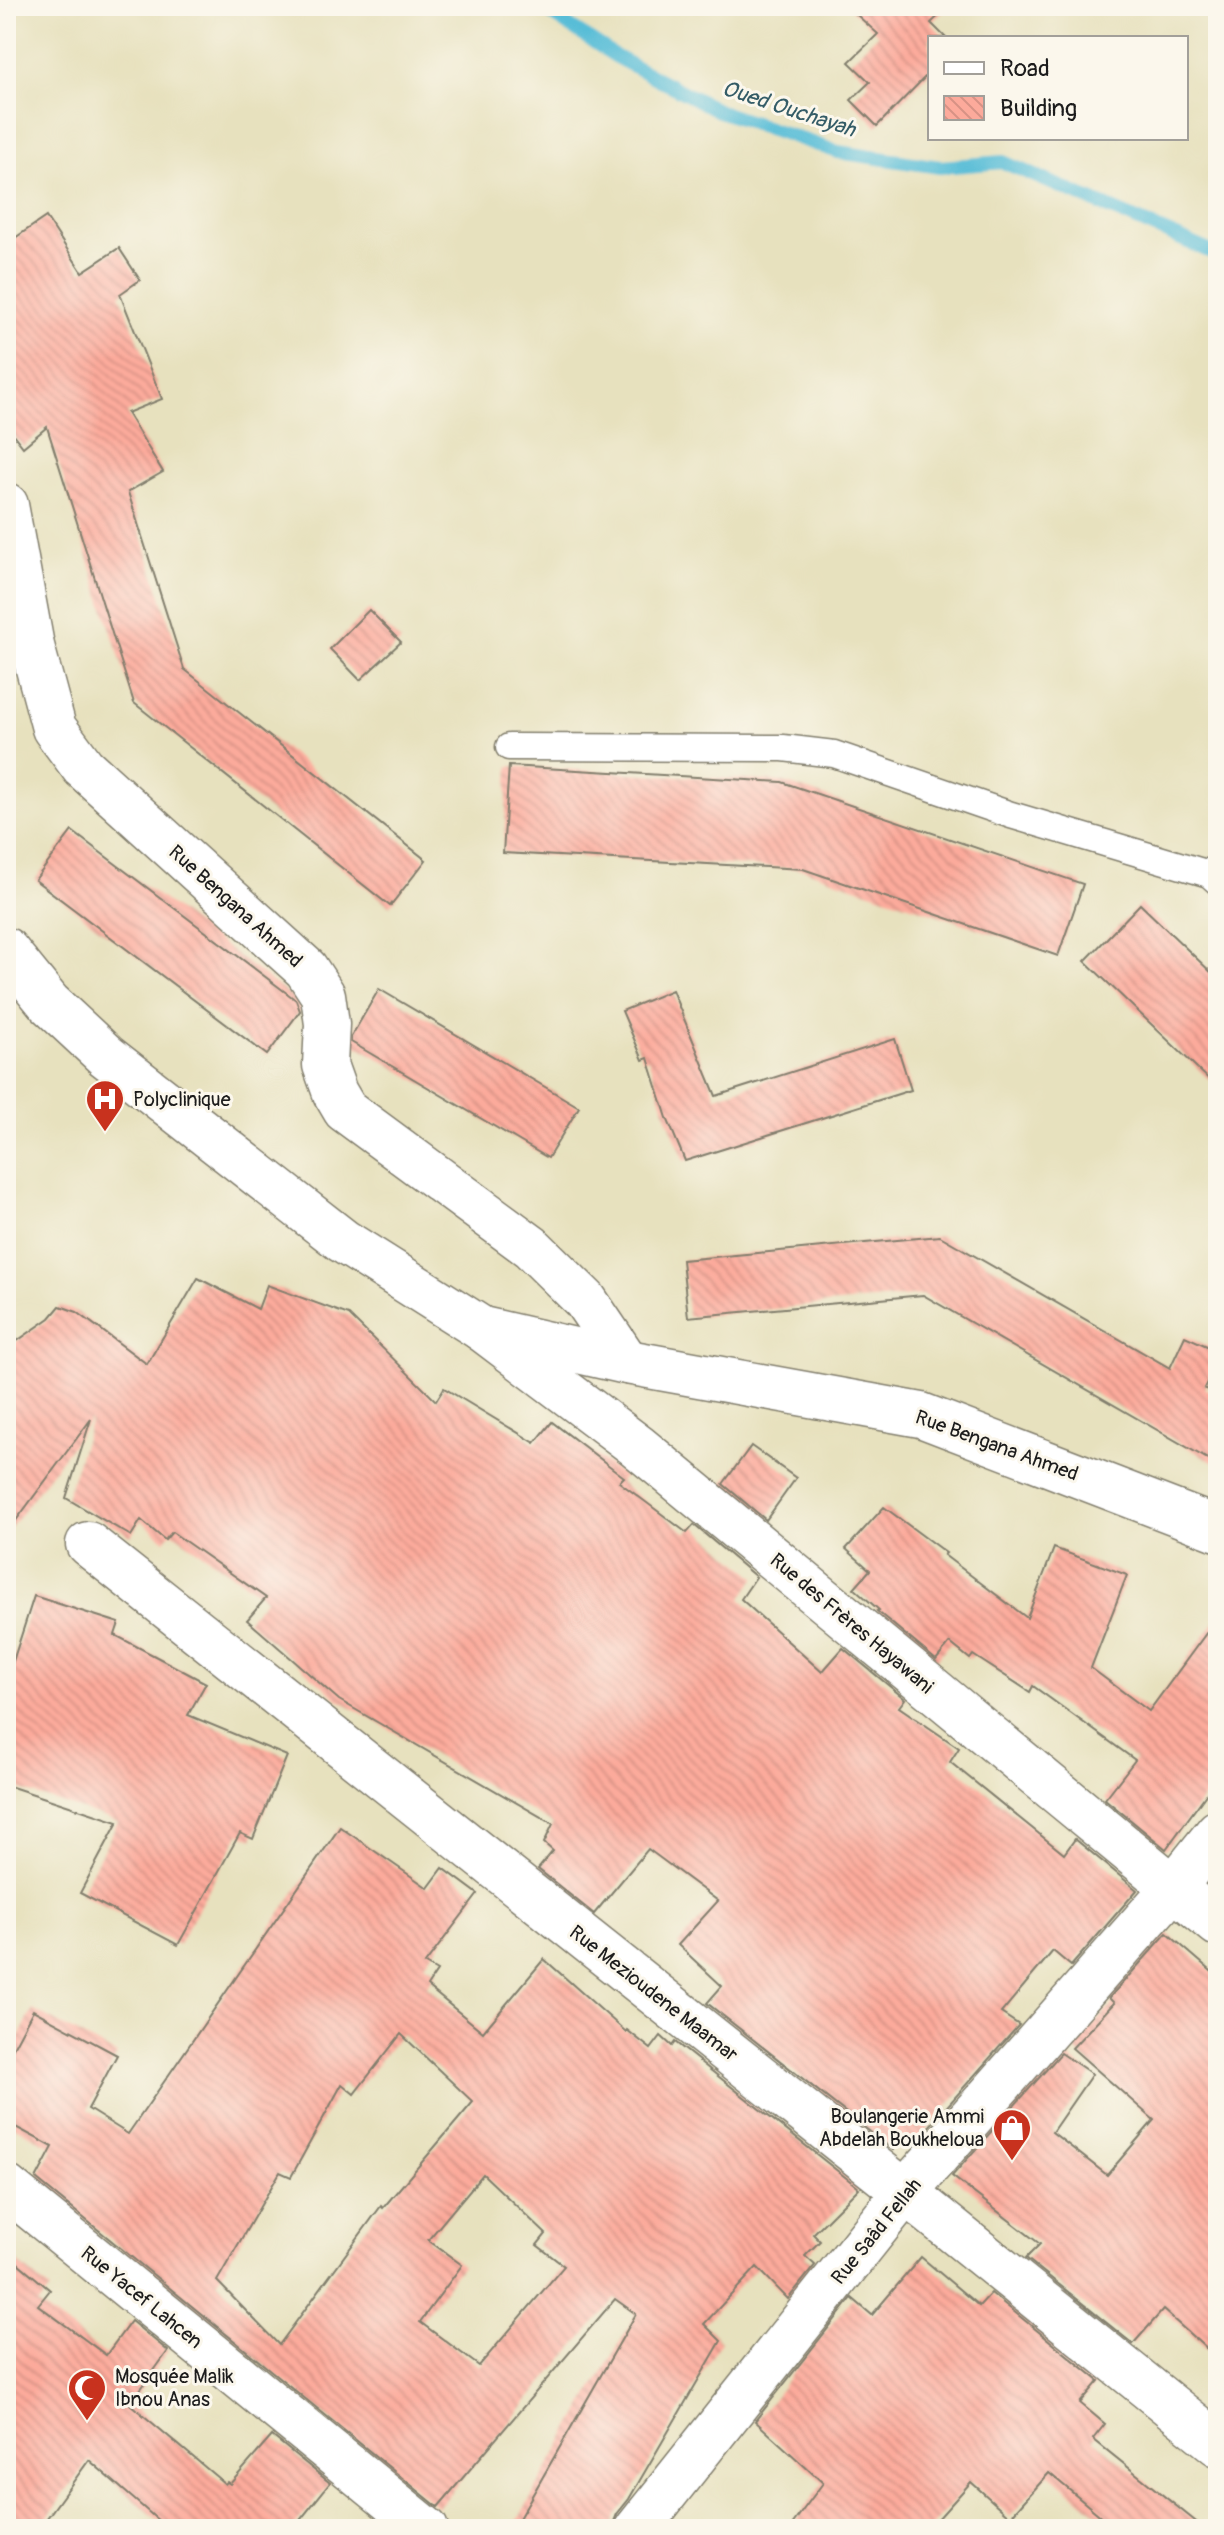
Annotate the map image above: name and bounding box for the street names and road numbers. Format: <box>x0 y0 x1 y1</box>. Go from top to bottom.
street label: Rue Bengana Ahmed <box>164 840 308 973</box>
street label: Rue Bengana Ahmed <box>912 1404 1082 1487</box>
street label: Rue des Frères Hayawani <box>765 1548 938 1699</box>
street label: Rue Mezioudene Maamar <box>564 1920 743 2067</box>
street label: Rue Saâd Fellah <box>826 2173 927 2290</box>
street label: Rue Yacef Lahcen <box>76 2241 208 2354</box>

